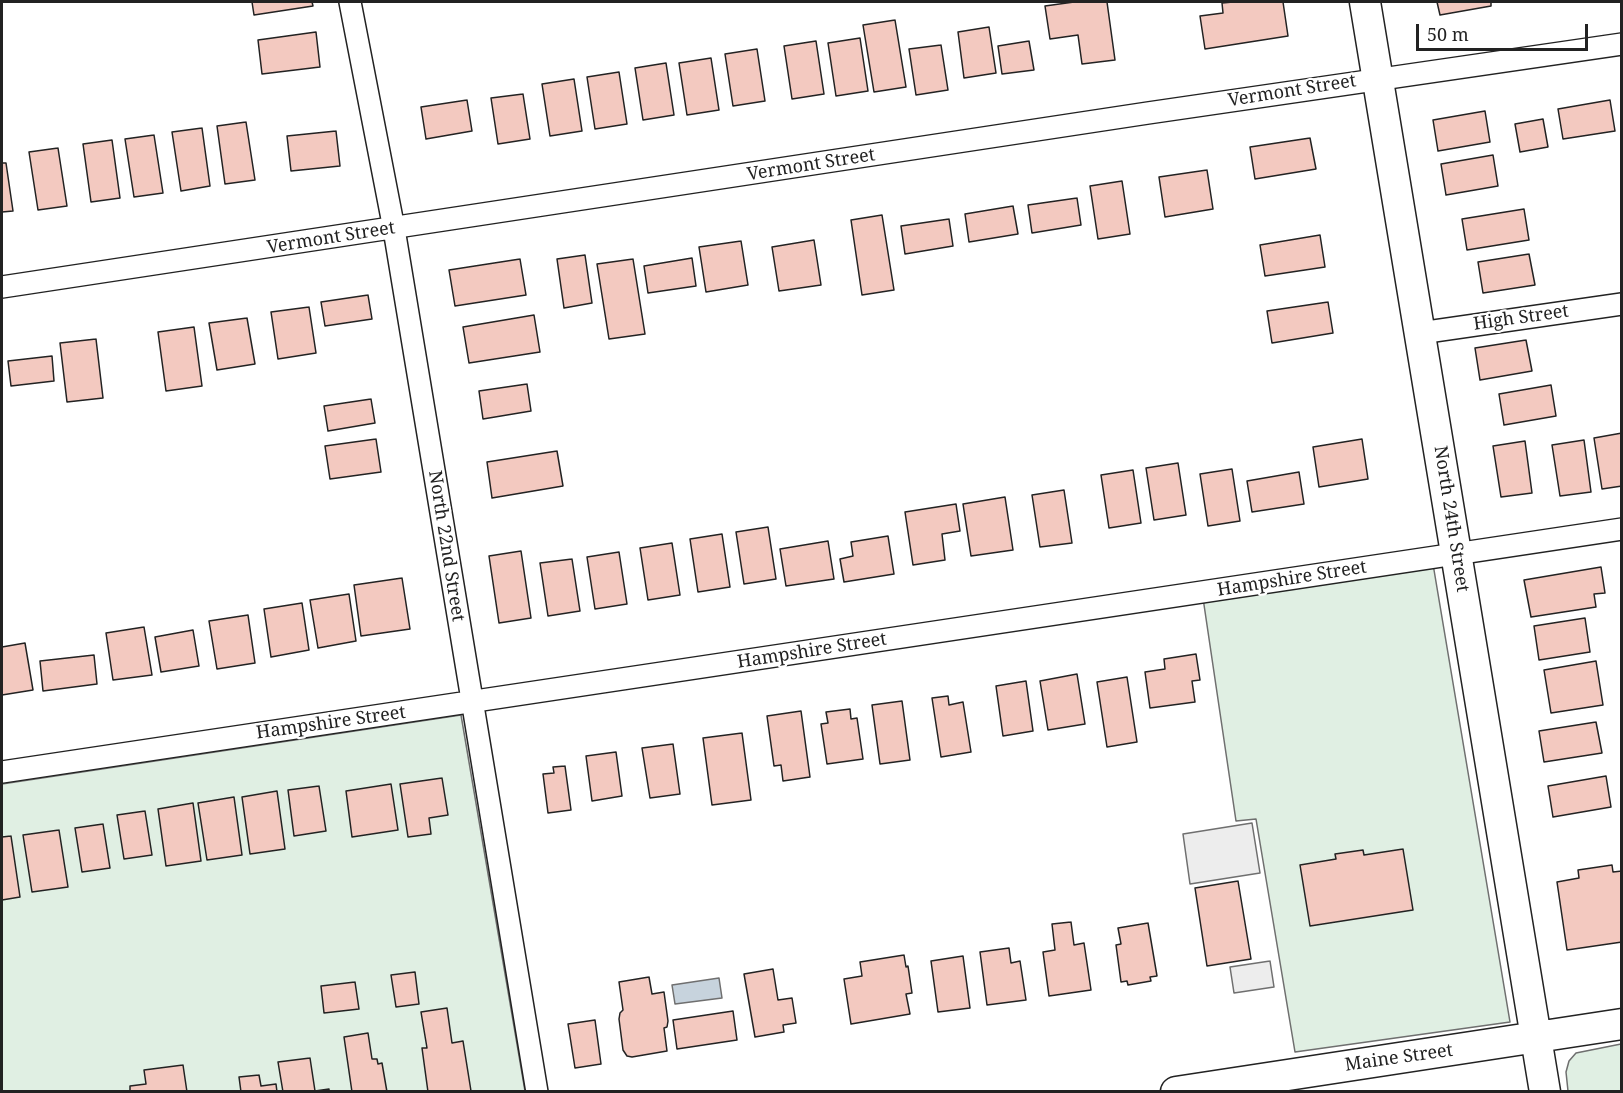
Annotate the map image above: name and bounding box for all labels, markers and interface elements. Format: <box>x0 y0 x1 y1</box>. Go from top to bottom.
scale bar <box>1419 12 1592 50</box>
text: 50 m <box>1427 22 1469 46</box>
street label: Vermont Street <box>1226 70 1358 112</box>
street label: Vermont Street <box>745 144 877 186</box>
street label: Vermont Street <box>265 217 397 259</box>
street label: High Street <box>1472 301 1570 335</box>
street label: North 24th Street <box>1429 444 1473 594</box>
street label: North 22nd Street <box>423 469 469 623</box>
street label: Hampshire Street <box>1216 557 1368 601</box>
street label: Hampshire Street <box>736 629 888 673</box>
street label: Hampshire Street <box>255 702 407 744</box>
street label: Maine Street <box>1344 1040 1454 1076</box>

